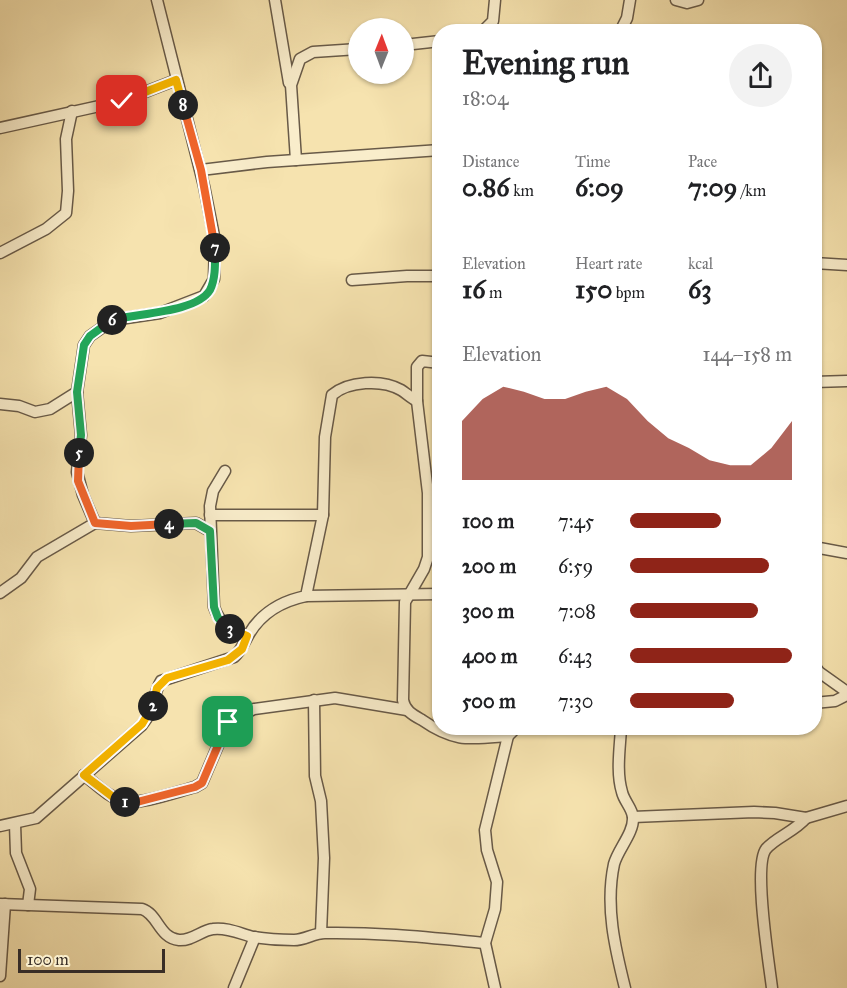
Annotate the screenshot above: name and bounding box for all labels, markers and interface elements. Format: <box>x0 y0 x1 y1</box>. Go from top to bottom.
north arrow <box>348 18 414 84</box>
map controls <box>348 18 414 84</box>
text: Evening run <box>462 43 629 83</box>
button: share <box>729 44 792 107</box>
pin <box>96 75 147 126</box>
icon: check <box>105 84 138 117</box>
text: 18:04 <box>462 86 508 110</box>
pin: 8 <box>168 90 198 120</box>
text: 8 <box>179 95 187 114</box>
text: Distance <box>462 152 519 171</box>
text: Time <box>575 152 610 171</box>
text: Pace <box>688 152 717 171</box>
text: 0.86 <box>462 171 510 203</box>
text: 6:09 <box>575 171 624 203</box>
text: 7:09 <box>688 171 738 203</box>
text: km <box>510 181 534 200</box>
text: /km <box>738 181 766 200</box>
pin: 7 <box>200 233 230 263</box>
text: 7 <box>211 238 219 257</box>
text: Elevation <box>462 254 526 273</box>
text: Heart rate <box>575 254 642 273</box>
text: kcal <box>688 254 713 273</box>
text: 16 <box>462 273 486 305</box>
text: 150 <box>575 273 612 305</box>
text: 63 <box>688 273 712 305</box>
text: m <box>486 283 502 302</box>
text: bpm <box>612 283 645 302</box>
pin: 6 <box>97 305 127 335</box>
text: 6 <box>108 310 116 329</box>
text: Elevation <box>462 342 541 366</box>
text: 144–158 m <box>703 342 792 366</box>
pin: 5 <box>64 438 94 468</box>
text: 5 <box>75 443 83 462</box>
pin: 4 <box>154 509 184 539</box>
text: 100 m <box>462 509 514 533</box>
text: 7:45 <box>558 509 594 533</box>
text: 4 <box>165 514 173 533</box>
text: 200 m <box>462 554 516 578</box>
text: 6:59 <box>558 554 593 578</box>
text: 300 m <box>462 599 514 623</box>
text: 7:08 <box>558 599 596 623</box>
pin: 3 <box>215 614 245 644</box>
text: 3 <box>227 619 233 638</box>
text: 400 m <box>462 644 518 668</box>
text: 6:43 <box>558 644 592 668</box>
text: 500 m <box>462 689 516 713</box>
text: 7:30 <box>558 689 593 713</box>
pin: 2 <box>138 691 168 721</box>
text: 2 <box>149 696 157 715</box>
pin <box>202 696 253 747</box>
icon: arrive <box>211 705 244 738</box>
pin: 1 <box>110 787 140 817</box>
text: 1 <box>122 792 128 811</box>
scale bar <box>18 946 165 974</box>
text: 100 m <box>27 950 69 969</box>

